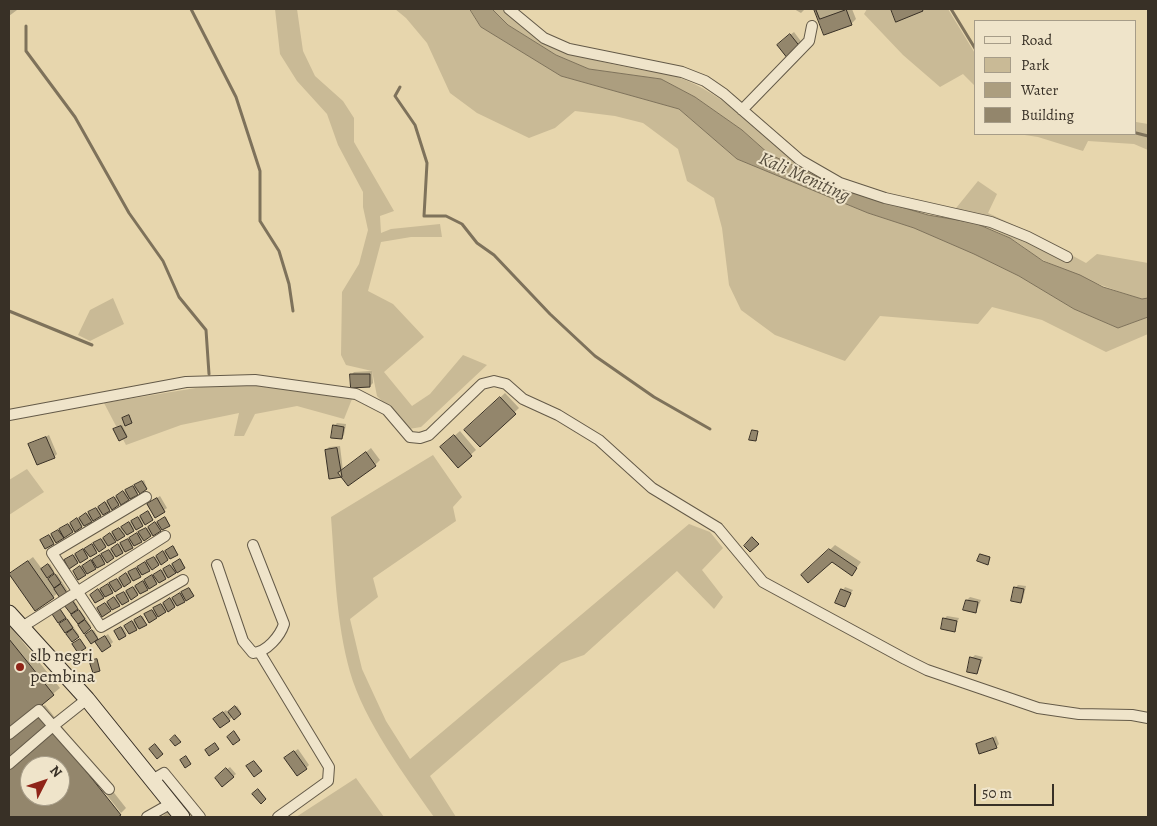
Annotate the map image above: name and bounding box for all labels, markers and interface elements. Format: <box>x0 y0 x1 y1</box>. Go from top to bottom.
legend <box>974 20 1137 135</box>
text: Road <box>1021 30 1052 50</box>
text: Park <box>1021 55 1049 75</box>
text: Water <box>1021 80 1058 100</box>
text: Building <box>1021 105 1074 125</box>
water label: Kali Meniting <box>755 148 853 208</box>
place label: slb negri pembina <box>30 646 95 689</box>
marker: slb negri pembina <box>14 661 26 673</box>
north arrow <box>20 756 70 806</box>
text: N <box>45 761 66 782</box>
scale bar <box>977 774 1057 806</box>
text: 50 m <box>982 783 1012 803</box>

